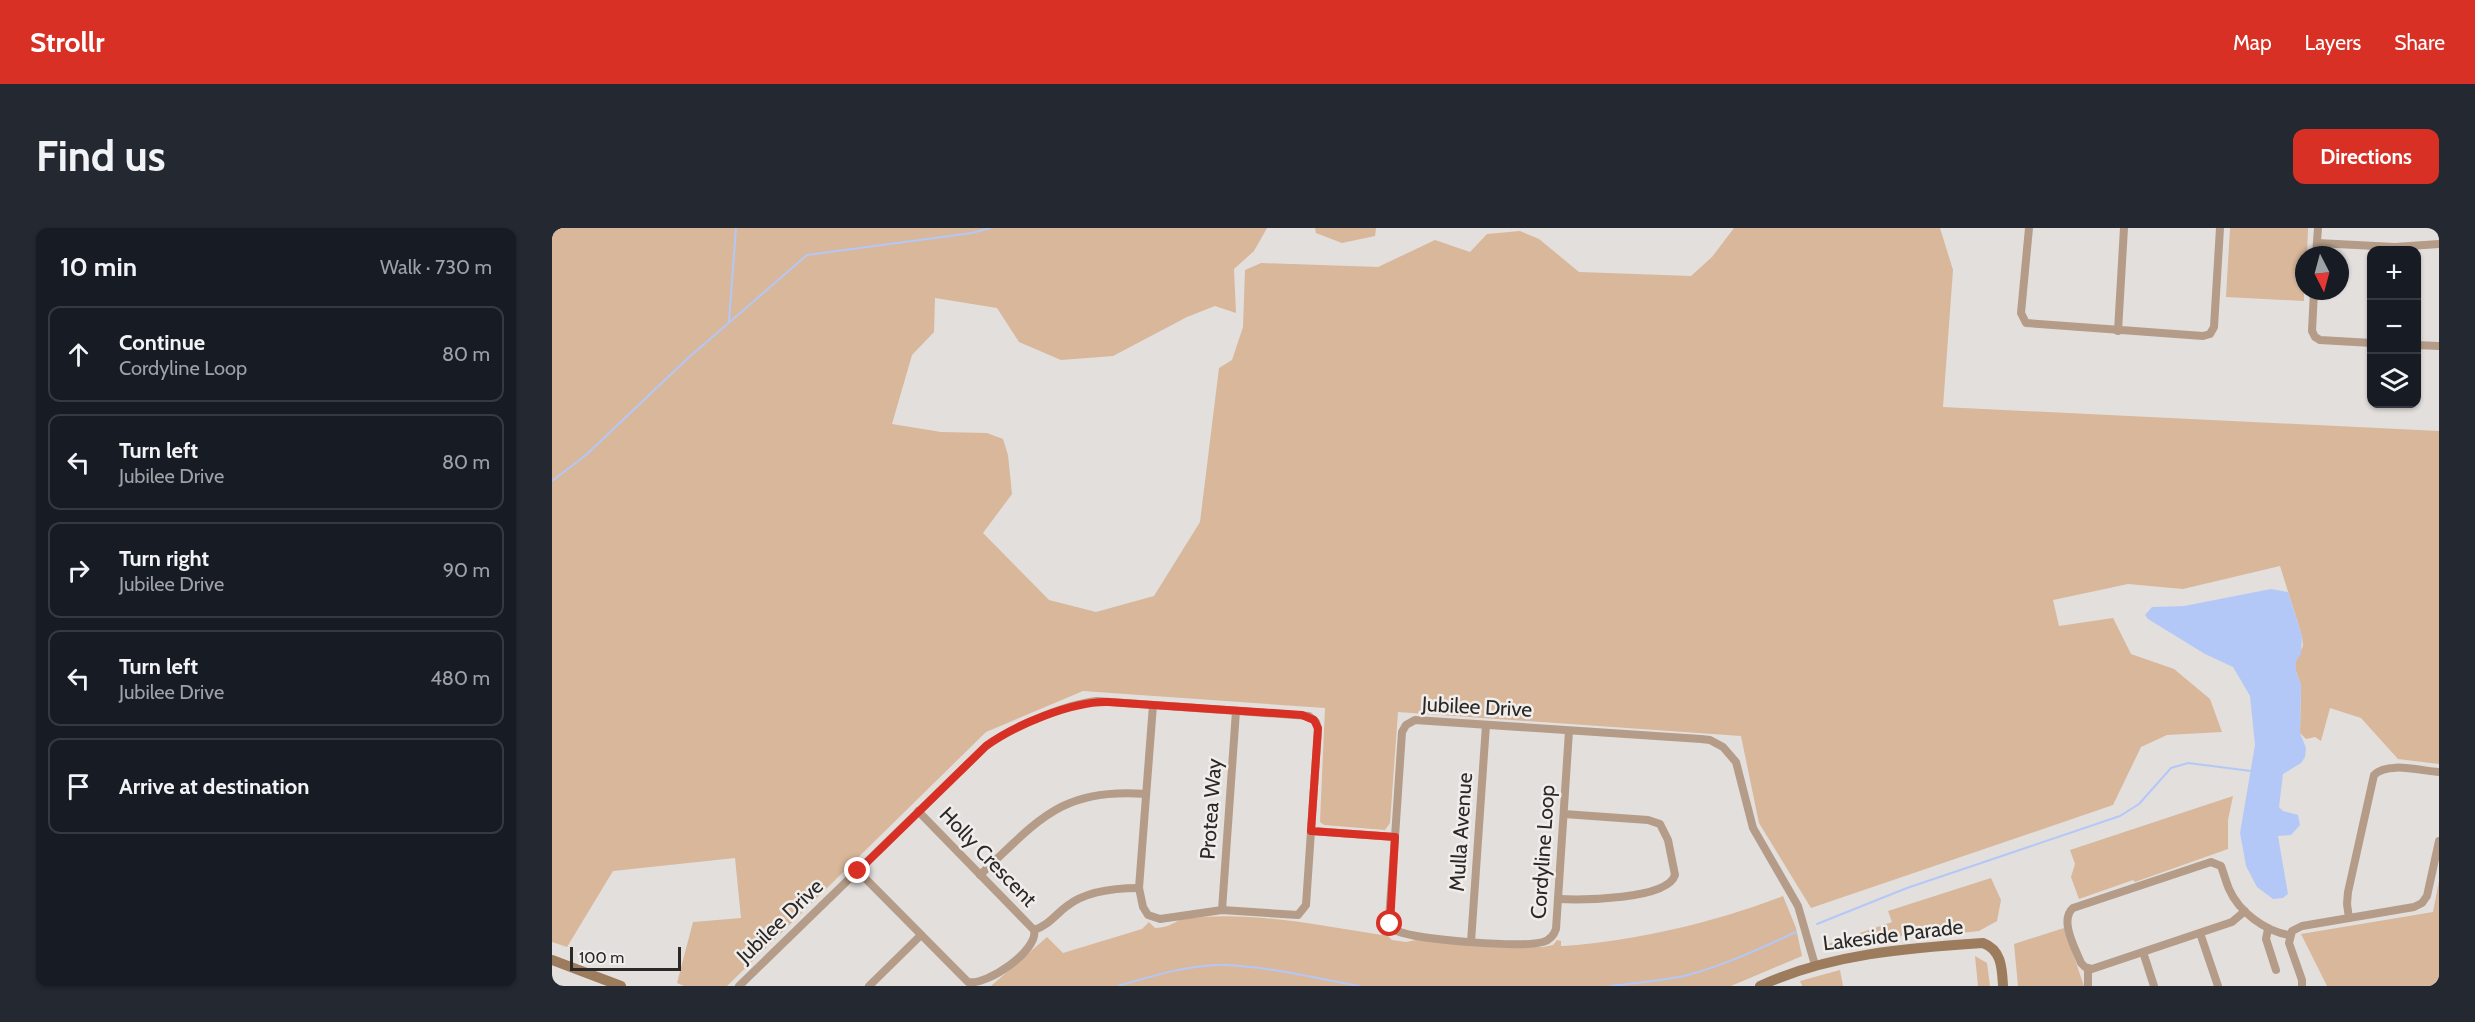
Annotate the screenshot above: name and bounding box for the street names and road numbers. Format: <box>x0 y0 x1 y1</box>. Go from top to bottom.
street label: Jubilee Drive <box>1420 691 1533 722</box>
street label: Protea Way <box>1194 757 1227 860</box>
street label: Mulla Avenue <box>1444 771 1477 892</box>
street label: Cordyline Loop <box>1525 784 1560 920</box>
street label: Holly Crescent <box>935 802 1042 912</box>
street label: Jubilee Drive <box>731 873 828 969</box>
street label: Lakeside Parade <box>1821 913 1965 956</box>

